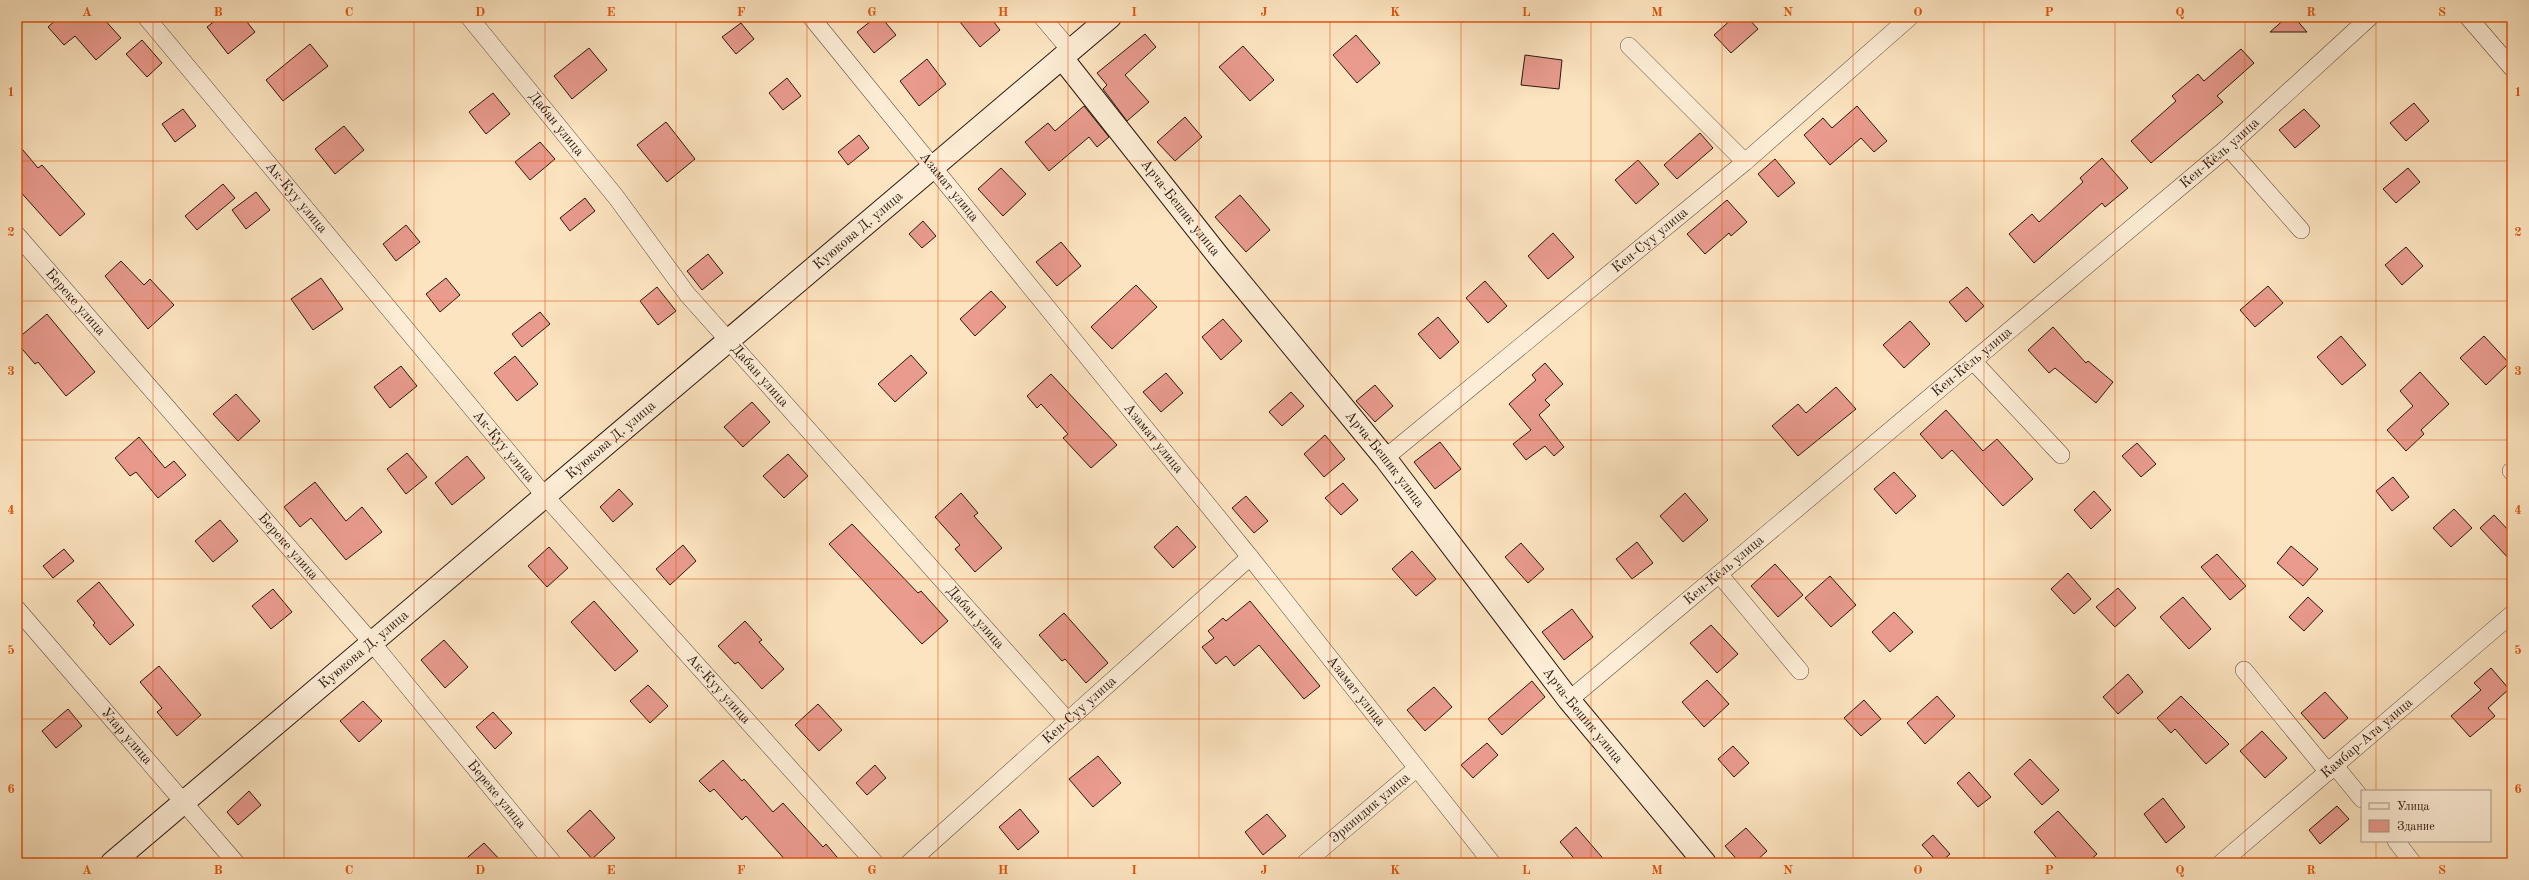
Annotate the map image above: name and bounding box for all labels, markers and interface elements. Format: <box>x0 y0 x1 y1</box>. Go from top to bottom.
text: A <box>82 6 92 19</box>
text: B <box>213 6 223 19</box>
text: C <box>345 6 353 19</box>
text: D <box>475 6 485 19</box>
text: E <box>607 6 616 19</box>
text: F <box>737 6 746 19</box>
text: G <box>867 6 877 19</box>
text: H <box>998 6 1009 19</box>
text: I <box>1131 6 1137 19</box>
text: J <box>1260 6 1268 19</box>
text: K <box>1390 6 1400 19</box>
text: L <box>1522 6 1531 19</box>
text: M <box>1651 6 1663 19</box>
text: N <box>1783 6 1793 19</box>
text: O <box>1913 6 1923 19</box>
text: P <box>2044 6 2054 19</box>
text: Q <box>2175 6 2185 19</box>
text: R <box>2306 6 2316 19</box>
text: S <box>2438 6 2446 19</box>
text: 1 <box>7 86 15 99</box>
text: 1 <box>2514 86 2522 99</box>
street label: Дабан улица <box>526 89 587 159</box>
street label: Кен-Кёль улица <box>2177 115 2262 191</box>
street label: Азамат улица <box>917 150 981 224</box>
street label: Арча-Бешик улица <box>1138 157 1223 259</box>
street label: Ак-Куу улица <box>263 159 330 236</box>
street label: Куюкова Д. улица <box>811 189 906 272</box>
street label: Кен-Суу улица <box>1609 205 1691 275</box>
text: 2 <box>7 226 15 239</box>
text: 2 <box>2514 226 2522 239</box>
street label: Береке улица <box>43 266 108 338</box>
street label: Кен-Кёль улица <box>1929 324 2015 399</box>
street label: Дабан улица <box>728 342 791 410</box>
text: 3 <box>7 365 15 378</box>
text: 3 <box>2514 365 2522 378</box>
street label: Куюкова Д. улица <box>563 398 658 482</box>
street label: Азамат улица <box>1121 401 1186 476</box>
street label: Ак-Куу улица <box>470 408 537 485</box>
street label: Арча-Бешик улица <box>1342 408 1427 510</box>
text: 4 <box>7 504 15 517</box>
text: 4 <box>2514 504 2522 517</box>
street label: Береке улица <box>256 510 321 583</box>
street label: Кен-Кёль улица <box>1681 533 1766 608</box>
street label: Дабан улица <box>944 583 1007 651</box>
street label: Куюкова Д. улица <box>316 608 411 691</box>
text: 5 <box>7 644 15 657</box>
text: 5 <box>2514 644 2522 657</box>
street label: Ак-Куу улица <box>684 652 753 726</box>
street label: Азамат улица <box>1324 653 1388 729</box>
street label: Арча-Бешик улица <box>1540 665 1626 766</box>
street label: Кен-Суу улица <box>1040 674 1119 747</box>
street label: Камбар-Ата улица <box>2318 695 2415 781</box>
street label: Улар улица <box>99 705 155 767</box>
street label: Береке улица <box>465 758 529 831</box>
street label: Эркиндик улица <box>1327 770 1412 846</box>
text: 6 <box>7 783 15 796</box>
text: 6 <box>2514 783 2522 796</box>
legend <box>2361 790 2491 842</box>
text: Улица <box>2397 801 2430 813</box>
text: Здание <box>2397 821 2435 833</box>
text: A <box>82 864 92 877</box>
text: B <box>213 864 223 877</box>
text: C <box>345 864 353 877</box>
text: D <box>475 864 485 877</box>
text: E <box>607 864 616 877</box>
text: F <box>737 864 746 877</box>
text: G <box>867 864 877 877</box>
text: H <box>998 864 1009 877</box>
text: I <box>1131 864 1137 877</box>
text: J <box>1260 864 1268 877</box>
text: K <box>1390 864 1400 877</box>
text: L <box>1522 864 1531 877</box>
text: M <box>1651 864 1663 877</box>
text: N <box>1783 864 1793 877</box>
text: O <box>1913 864 1923 877</box>
text: P <box>2044 864 2054 877</box>
text: Q <box>2175 864 2185 877</box>
text: R <box>2306 864 2316 877</box>
text: S <box>2438 864 2446 877</box>

